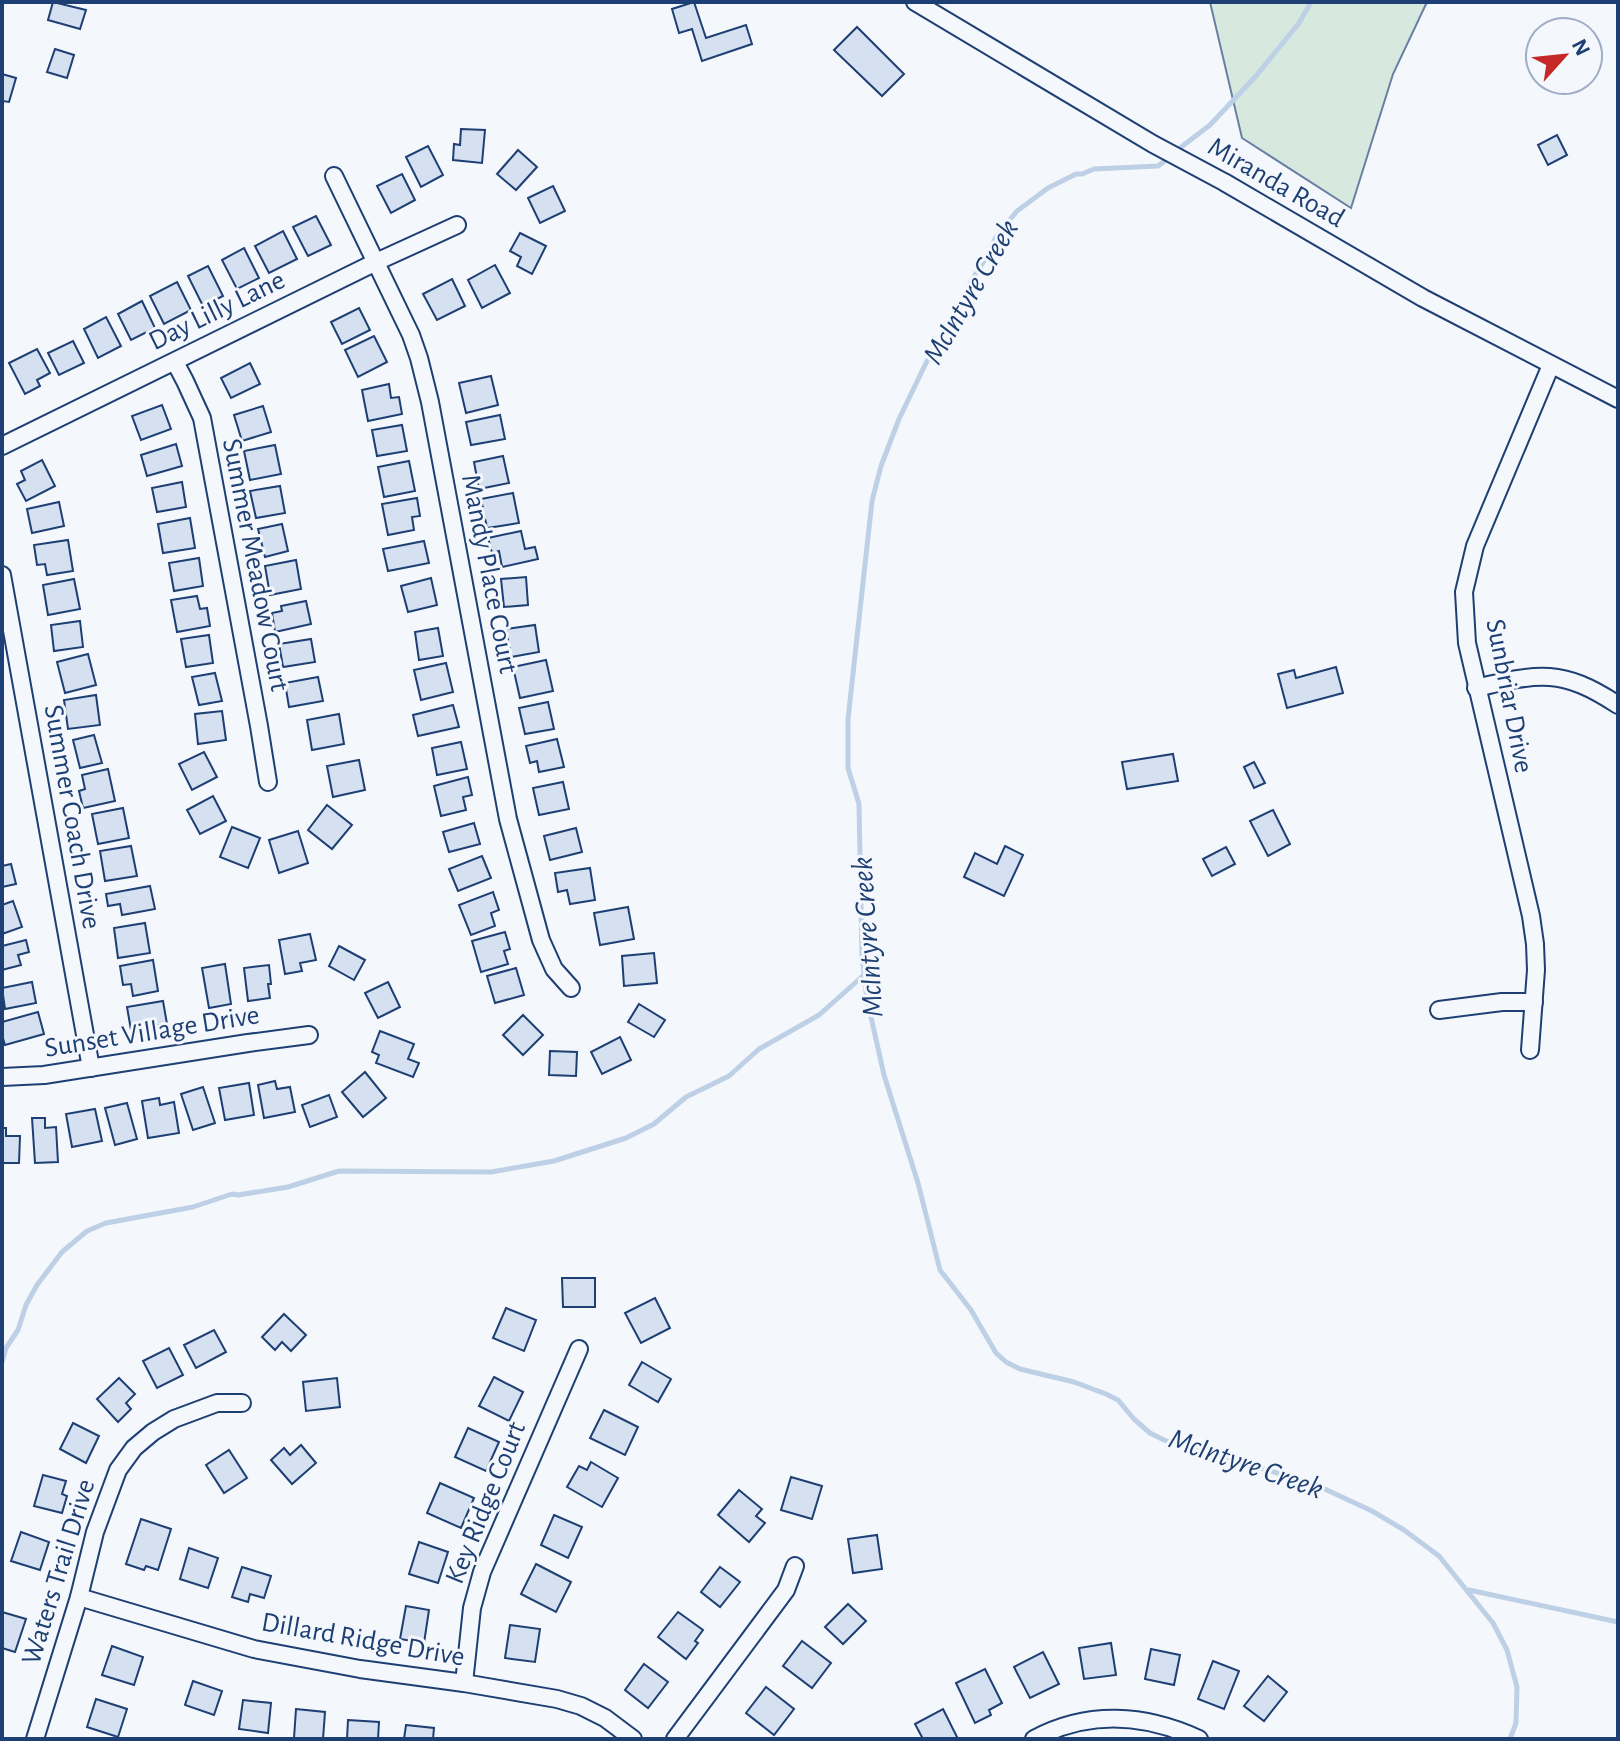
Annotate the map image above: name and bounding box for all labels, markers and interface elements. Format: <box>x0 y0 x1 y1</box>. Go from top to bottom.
north arrow <box>1524 16 1604 96</box>
text: N <box>1568 36 1594 59</box>
street label: Miranda Road <box>1203 133 1349 233</box>
water label: McIntyre Creek <box>918 215 1024 369</box>
street label: Day Lilly Lane <box>144 266 290 356</box>
street label: Summer Meadow Court <box>217 436 293 694</box>
street label: Mandy Place Court <box>456 472 522 676</box>
street label: Sunbriar Drive <box>1480 617 1538 775</box>
street label: Summer Coach Drive <box>38 703 106 931</box>
water label: McIntyre Creek <box>847 856 889 1018</box>
street label: Sunset Village Drive <box>43 1001 261 1063</box>
street label: Key Ridge Court <box>441 1418 531 1588</box>
water label: McIntyre Creek <box>1165 1424 1327 1504</box>
street label: Waters Trail Drive <box>18 1476 100 1668</box>
street label: Dillard Ridge Drive <box>259 1608 467 1672</box>

